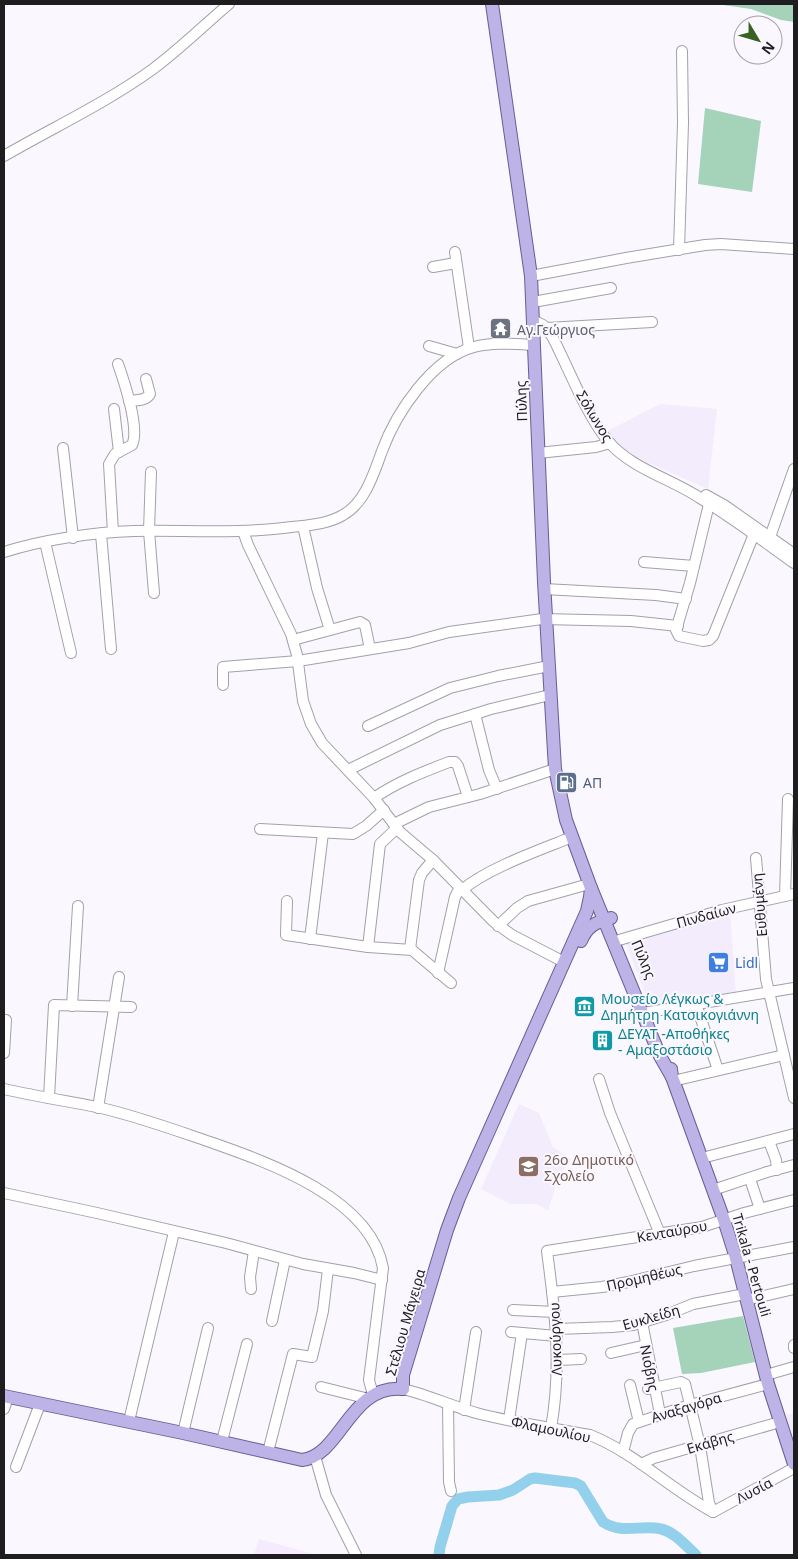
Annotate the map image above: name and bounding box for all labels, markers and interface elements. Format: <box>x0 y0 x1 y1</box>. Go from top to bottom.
north arrow <box>733 15 783 65</box>
text: N <box>758 38 780 59</box>
temple icon: Αγ.Γεώργιος <box>489 317 513 341</box>
place label: Αγ.Γεώργιος <box>517 320 595 339</box>
street label: Πύλης <box>511 380 531 422</box>
street label: Σόλωνος <box>572 387 618 445</box>
fuel station icon: ΑΠ <box>555 770 579 794</box>
place label: ΑΠ <box>583 773 602 792</box>
street label: Ευθυμένη <box>747 872 771 938</box>
street label: Πινδαίων <box>674 898 738 932</box>
street label: Πύλης <box>627 937 661 982</box>
supermarket icon: Lidl <box>707 950 731 974</box>
place label: Lidl <box>735 953 758 972</box>
place label: Μουσείο Λέγκως & Δημήτρη Κατσικογιάννη <box>601 989 759 1024</box>
museum icon: Μουσείο Λέγκως & Δημήτρη Κατσικογιάννη <box>573 994 597 1018</box>
place label: ΔΕΥΑΤ -Αποθήκες - Αμαξοστάσιο <box>618 1024 730 1059</box>
building icon: ΔΕΥΑΤ -Αποθήκες - Αμαξοστάσιο <box>590 1029 614 1053</box>
place label: 26ο Δημοτικό Σχολείο <box>544 1150 634 1185</box>
school or university icon: 26ο Δημοτικό Σχολείο <box>516 1155 540 1179</box>
street label: Trikala - Pertouli <box>728 1211 776 1319</box>
street label: Κενταύρου <box>635 1215 709 1247</box>
street label: Προμηθέως <box>604 1259 684 1295</box>
street label: Στέλιου Μάγειρα <box>381 1266 429 1378</box>
street label: Ευκλείδη <box>620 1300 682 1334</box>
street label: Λυκούργου <box>544 1302 566 1376</box>
street label: Νιόβης <box>636 1343 664 1393</box>
street label: Αναξαγόρα <box>649 1387 724 1427</box>
street label: Φλαμουλίου <box>509 1411 593 1447</box>
street label: Εκάβης <box>684 1426 736 1458</box>
street label: Λυσία <box>733 1472 776 1507</box>

